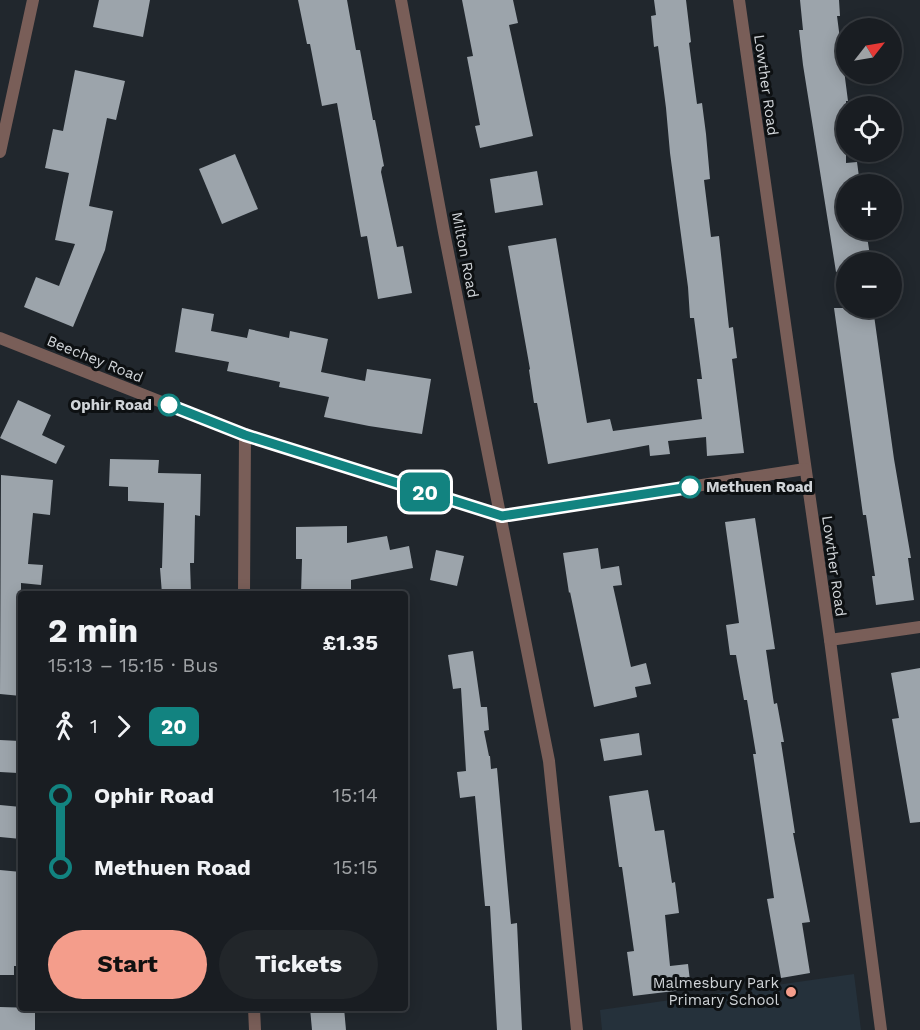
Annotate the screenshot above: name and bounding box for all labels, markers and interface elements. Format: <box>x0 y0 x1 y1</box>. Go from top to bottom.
north arrow <box>836 18 902 84</box>
map controls <box>836 18 902 318</box>
street label: Lowther Road <box>750 33 782 137</box>
button: locate <box>836 96 902 162</box>
button: + <box>836 174 902 240</box>
street label: Milton Road <box>448 210 482 300</box>
button: − <box>836 252 902 318</box>
street label: Beechey Road <box>44 332 146 386</box>
marker: Ophir Road <box>158 394 180 416</box>
place label: Ophir Road <box>70 396 152 414</box>
line badge: 20 <box>398 472 452 512</box>
marker: Methuen Road <box>679 476 701 498</box>
place label: Methuen Road <box>706 478 813 496</box>
text: 20 <box>412 480 438 505</box>
street label: Lowther Road <box>818 514 850 618</box>
text: 2 min <box>48 611 138 650</box>
text: £1.35 <box>323 630 378 655</box>
text: 15:13 – 15:15 · Bus <box>48 653 218 677</box>
icon: walk <box>48 710 81 743</box>
icon: forward <box>107 710 140 743</box>
text: 1 <box>90 714 98 738</box>
text: 20 <box>161 714 187 739</box>
text: Ophir Road <box>94 783 214 808</box>
text: 15:14 <box>333 783 378 807</box>
text: Methuen Road <box>94 855 251 880</box>
text: 15:15 <box>333 855 378 879</box>
button: Start <box>48 930 207 999</box>
button: Tickets <box>219 930 378 999</box>
place label: Malmesbury Park Primary School <box>653 974 779 1009</box>
marker: Malmesbury Park Primary School <box>784 985 798 999</box>

